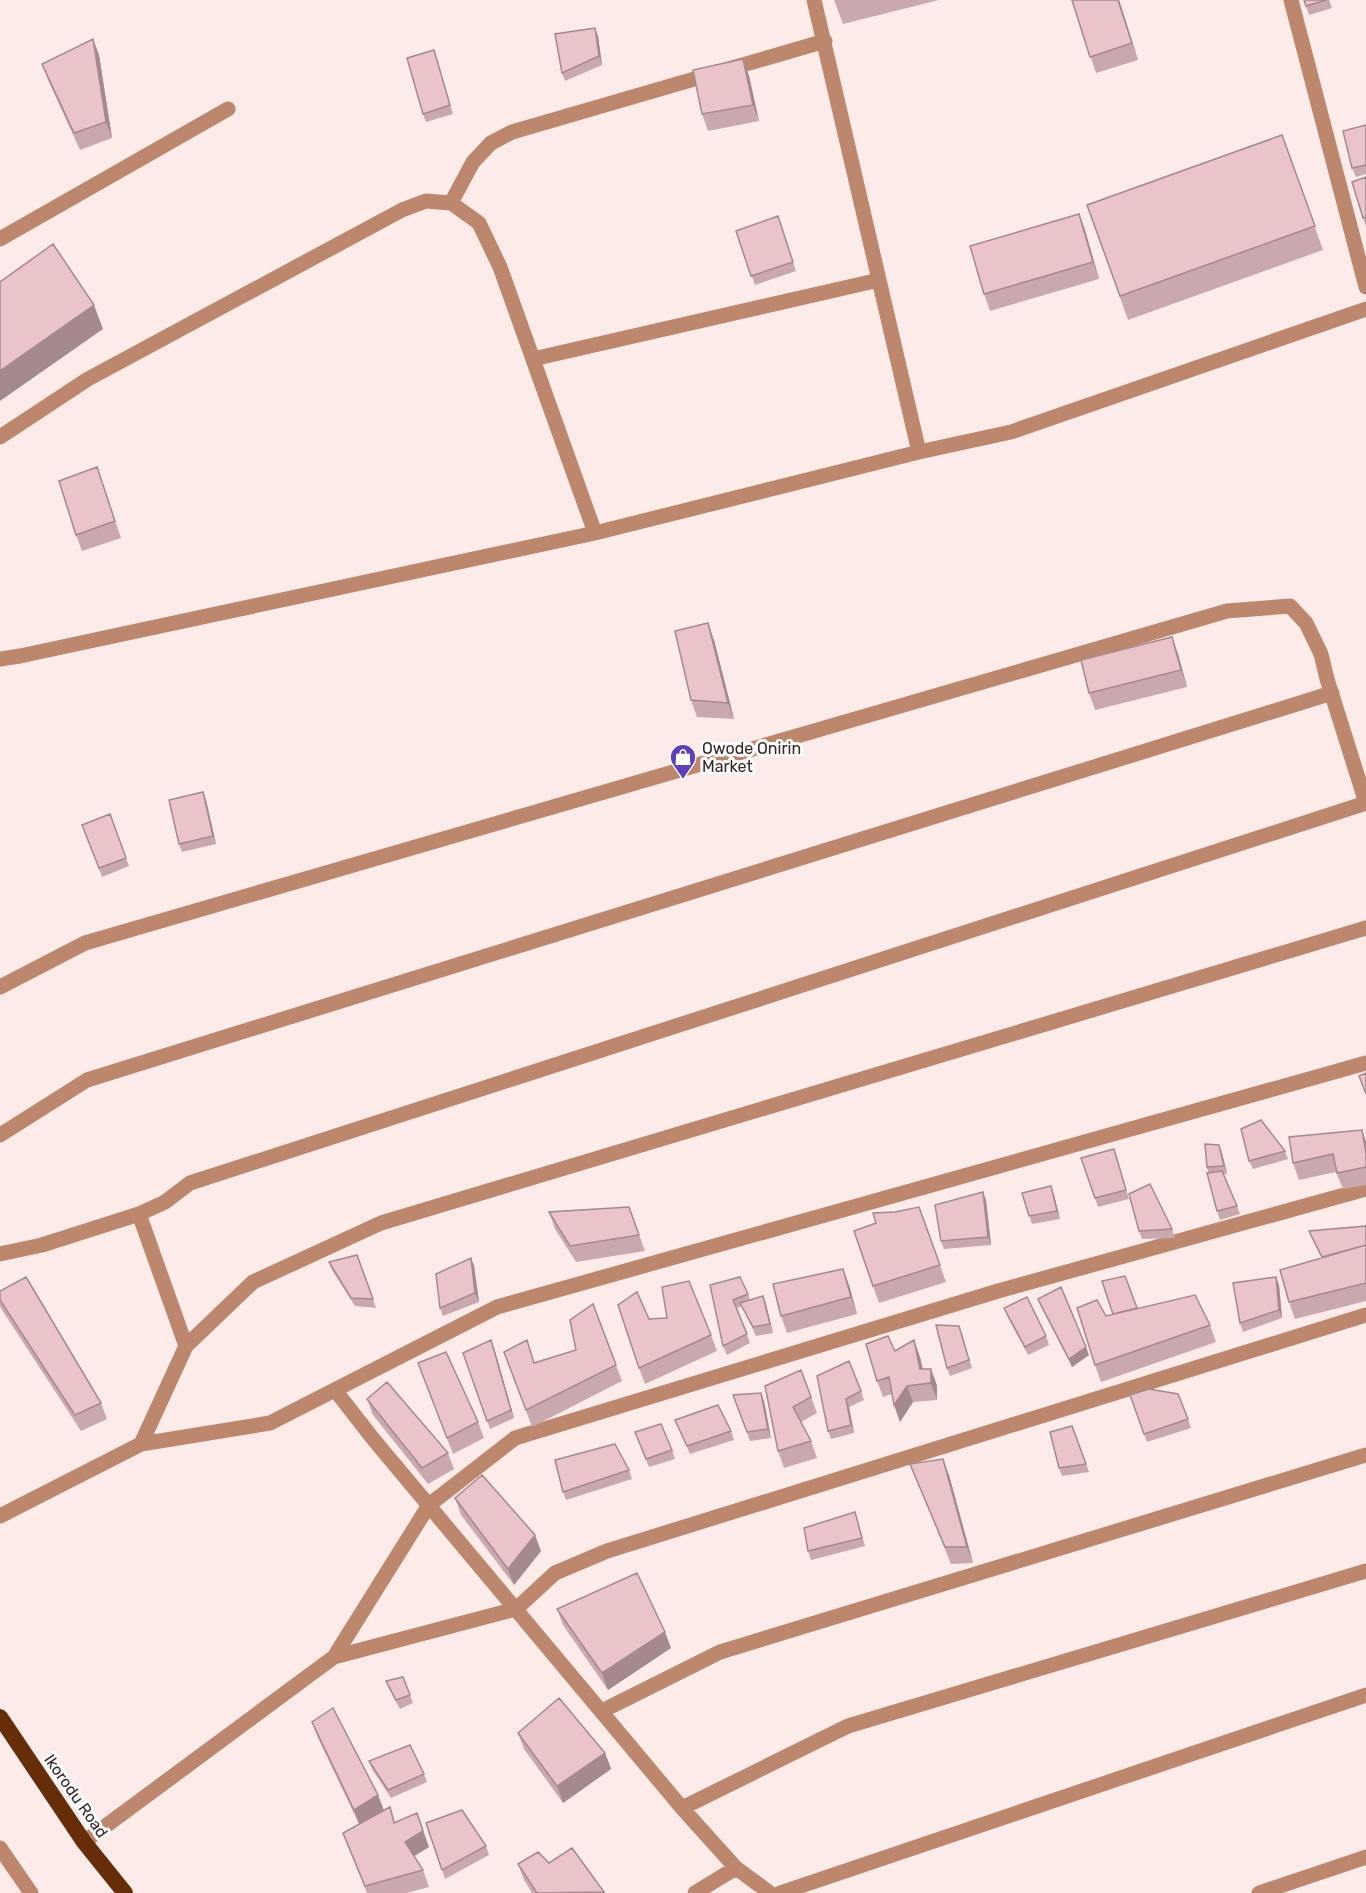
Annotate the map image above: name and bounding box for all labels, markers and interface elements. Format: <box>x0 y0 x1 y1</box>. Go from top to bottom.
place label: Owode Onirin Market <box>702 739 801 776</box>
shop icon: Owode Onirin Market <box>668 742 698 780</box>
street label: Ikorodu Road <box>40 1751 112 1841</box>

